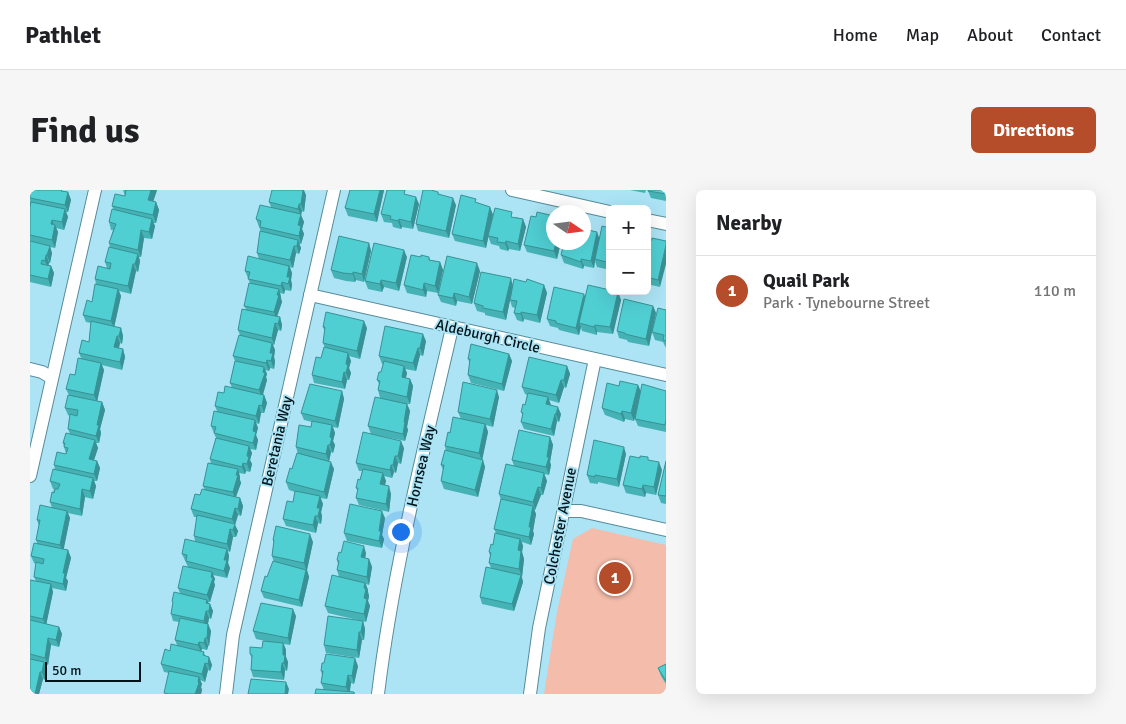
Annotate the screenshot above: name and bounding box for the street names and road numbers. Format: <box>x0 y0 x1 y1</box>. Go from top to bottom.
street label: Aldeburgh Circle <box>434 315 542 357</box>
street label: Beretania Way <box>258 394 296 488</box>
street label: Hornsea Way <box>403 423 439 509</box>
street label: Colchester Avenue <box>540 466 580 586</box>

